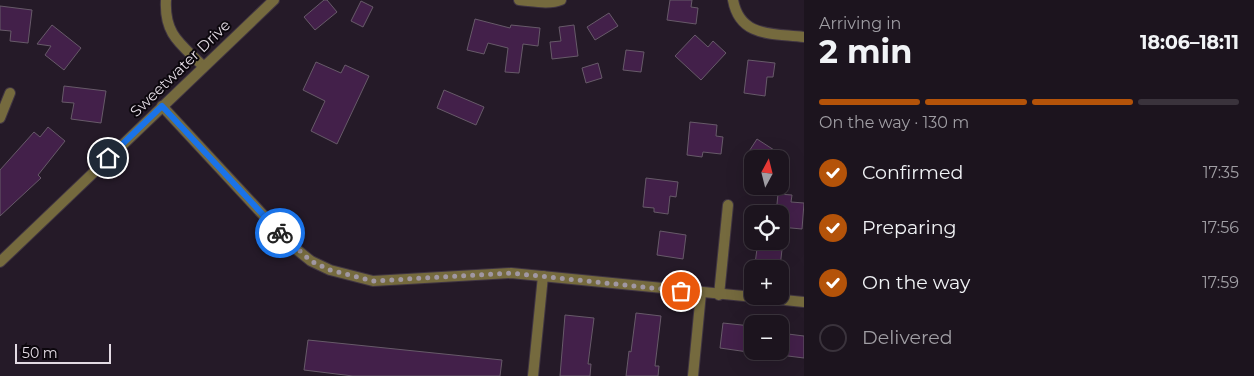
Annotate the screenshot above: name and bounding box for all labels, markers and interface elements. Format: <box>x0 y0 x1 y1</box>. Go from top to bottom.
text: Arriving in <box>819 14 901 33</box>
street label: Sweetwater Drive <box>126 15 234 121</box>
text: 18:06–18:11 <box>1140 31 1239 54</box>
text: 2 min <box>819 32 912 71</box>
text: On the way · 130 m <box>819 113 969 132</box>
pin <box>87 137 129 179</box>
icon: home <box>94 144 122 172</box>
north arrow <box>744 150 789 195</box>
map controls <box>744 150 789 360</box>
icon: check <box>819 159 847 187</box>
text: Confirmed <box>862 161 963 184</box>
text: 17:35 <box>1203 163 1239 182</box>
button: locate <box>744 205 789 250</box>
courier <box>255 208 305 258</box>
icon: check <box>819 214 847 242</box>
text: Preparing <box>862 216 957 239</box>
text: 17:56 <box>1202 218 1239 237</box>
icon: bike <box>266 219 294 247</box>
button: + <box>744 260 789 305</box>
icon: check <box>819 269 847 297</box>
pin <box>660 270 702 312</box>
text: On the way <box>862 271 970 294</box>
text: 17:59 <box>1202 273 1239 292</box>
icon: bag <box>667 277 695 305</box>
button: − <box>744 315 789 360</box>
text: Delivered <box>862 326 953 349</box>
scale bar <box>15 341 111 364</box>
text: 50 m <box>22 344 58 362</box>

